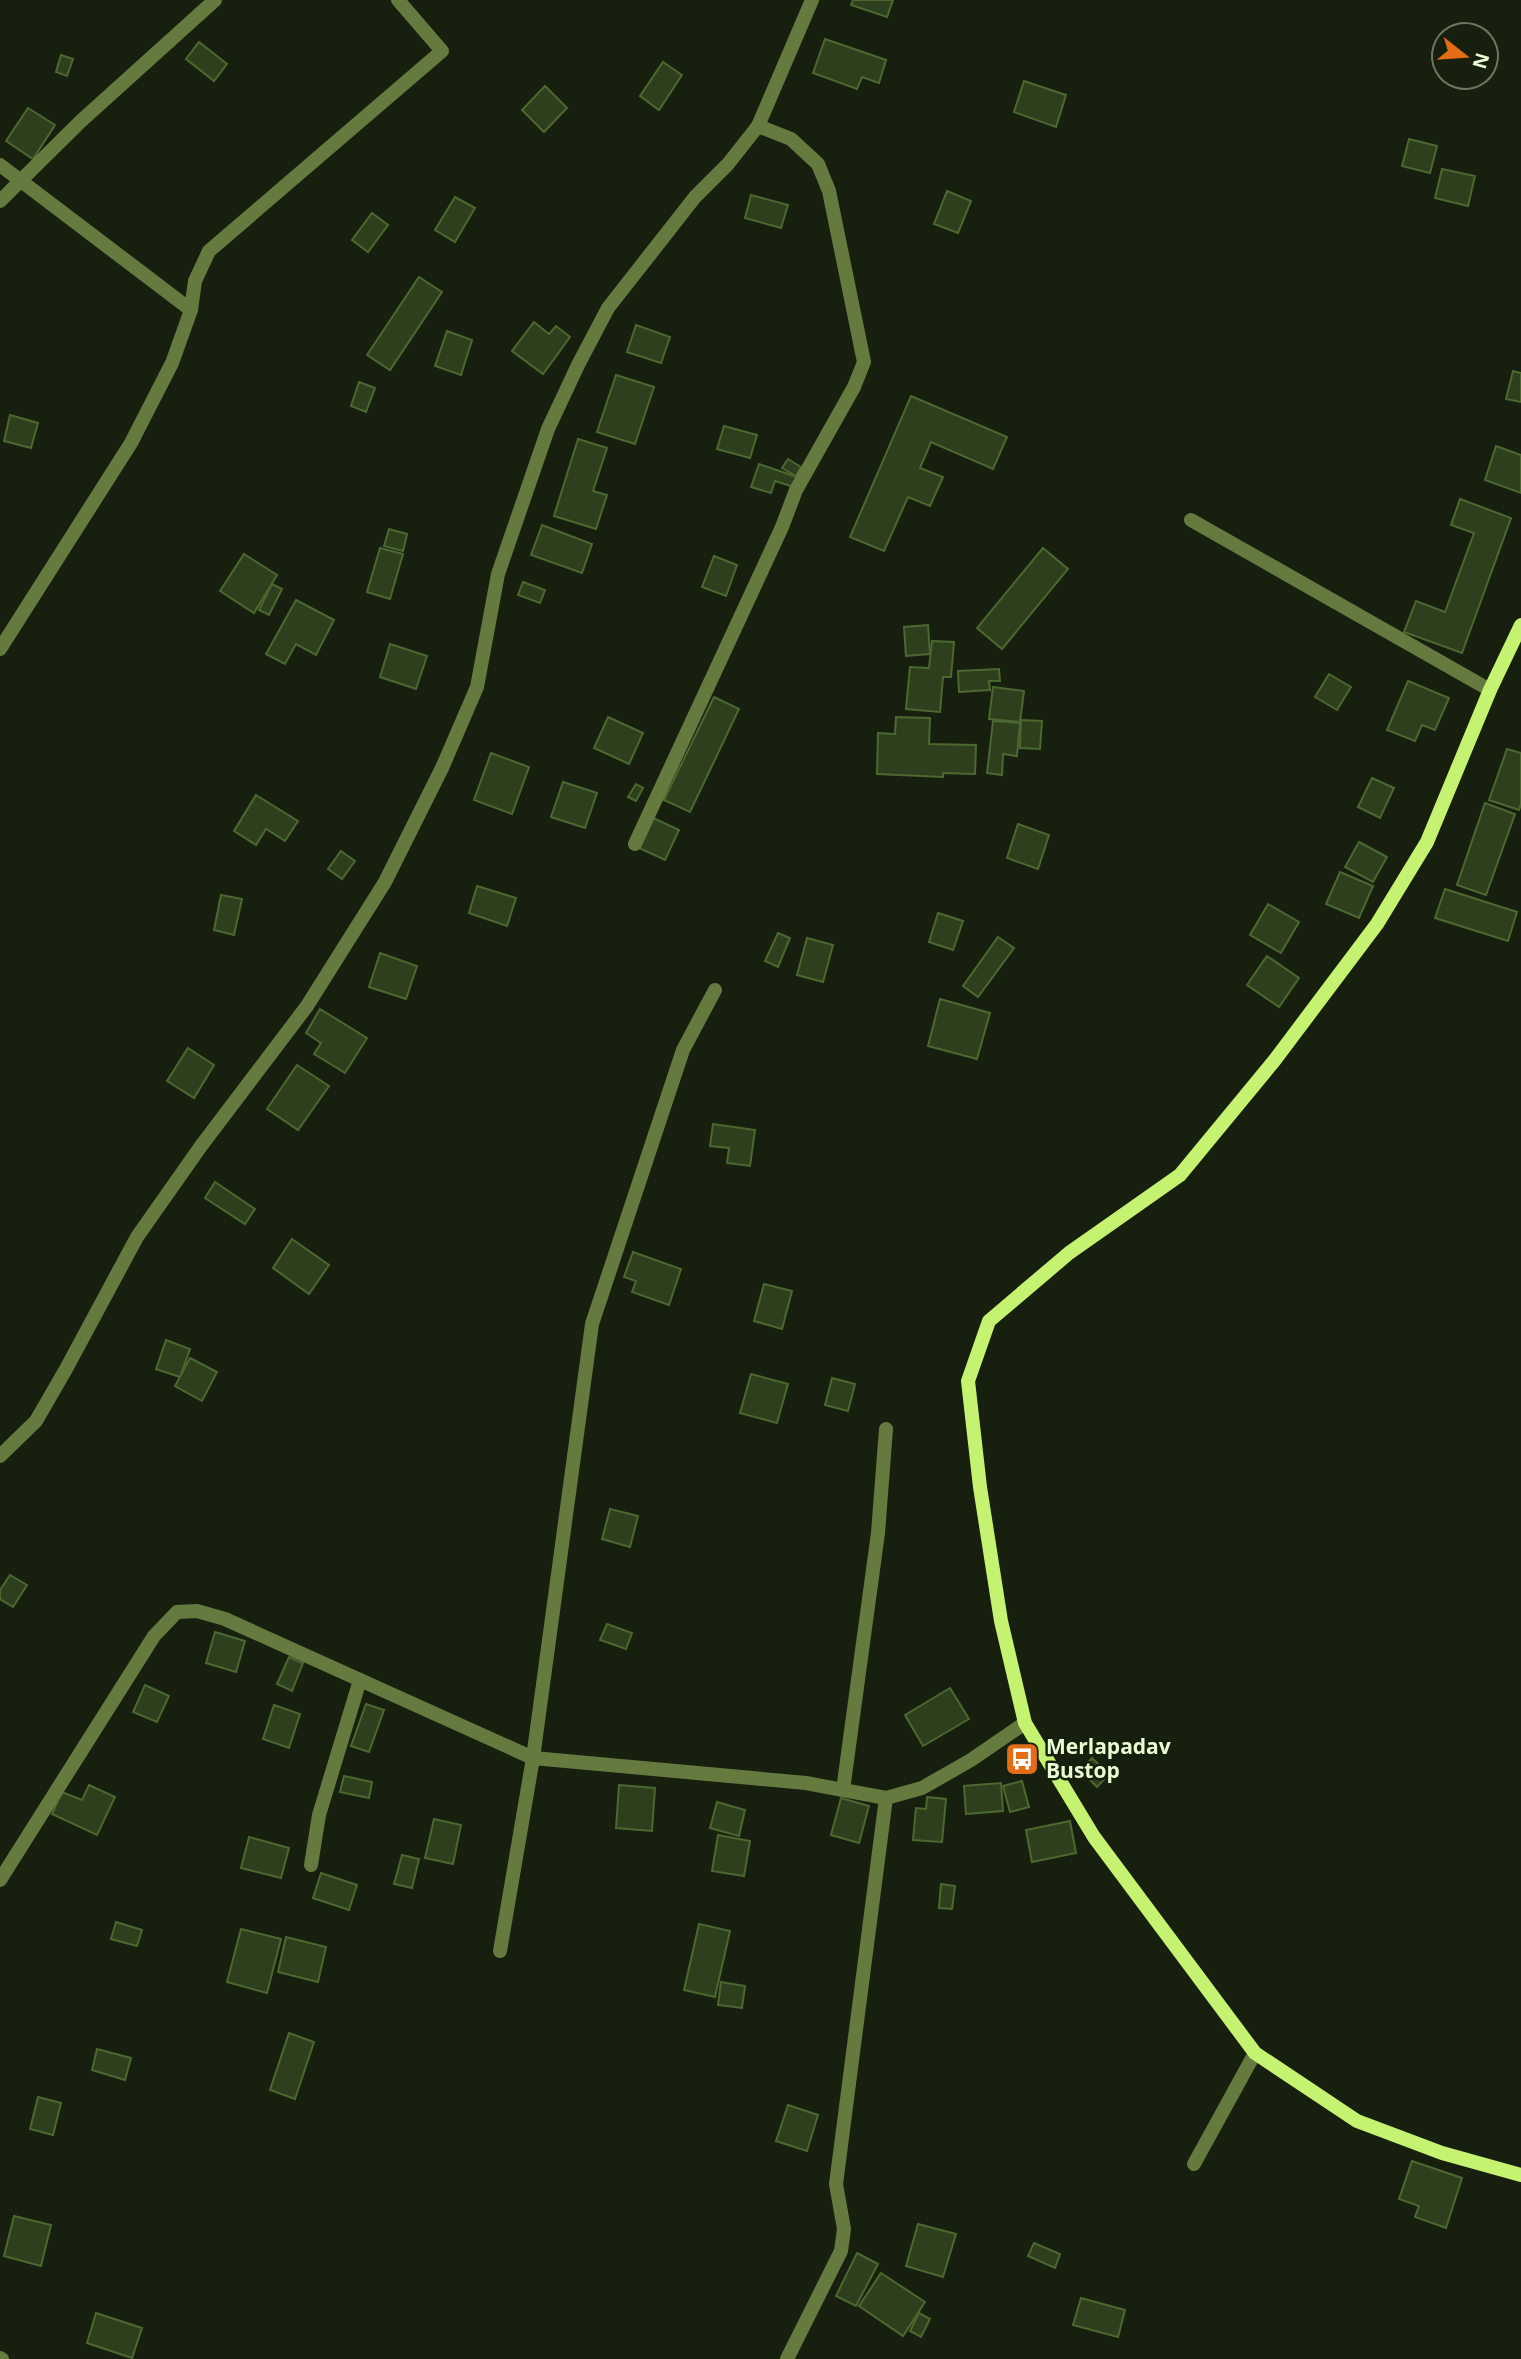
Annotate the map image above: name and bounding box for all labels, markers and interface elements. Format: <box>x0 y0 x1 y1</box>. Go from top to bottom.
north arrow <box>1430 21 1500 91</box>
text: N <box>1467 50 1496 72</box>
place label: Merlapadav Bustop <box>1046 1732 1171 1784</box>
bus stop icon: Merlapadav Bustop <box>1003 1740 1041 1778</box>

